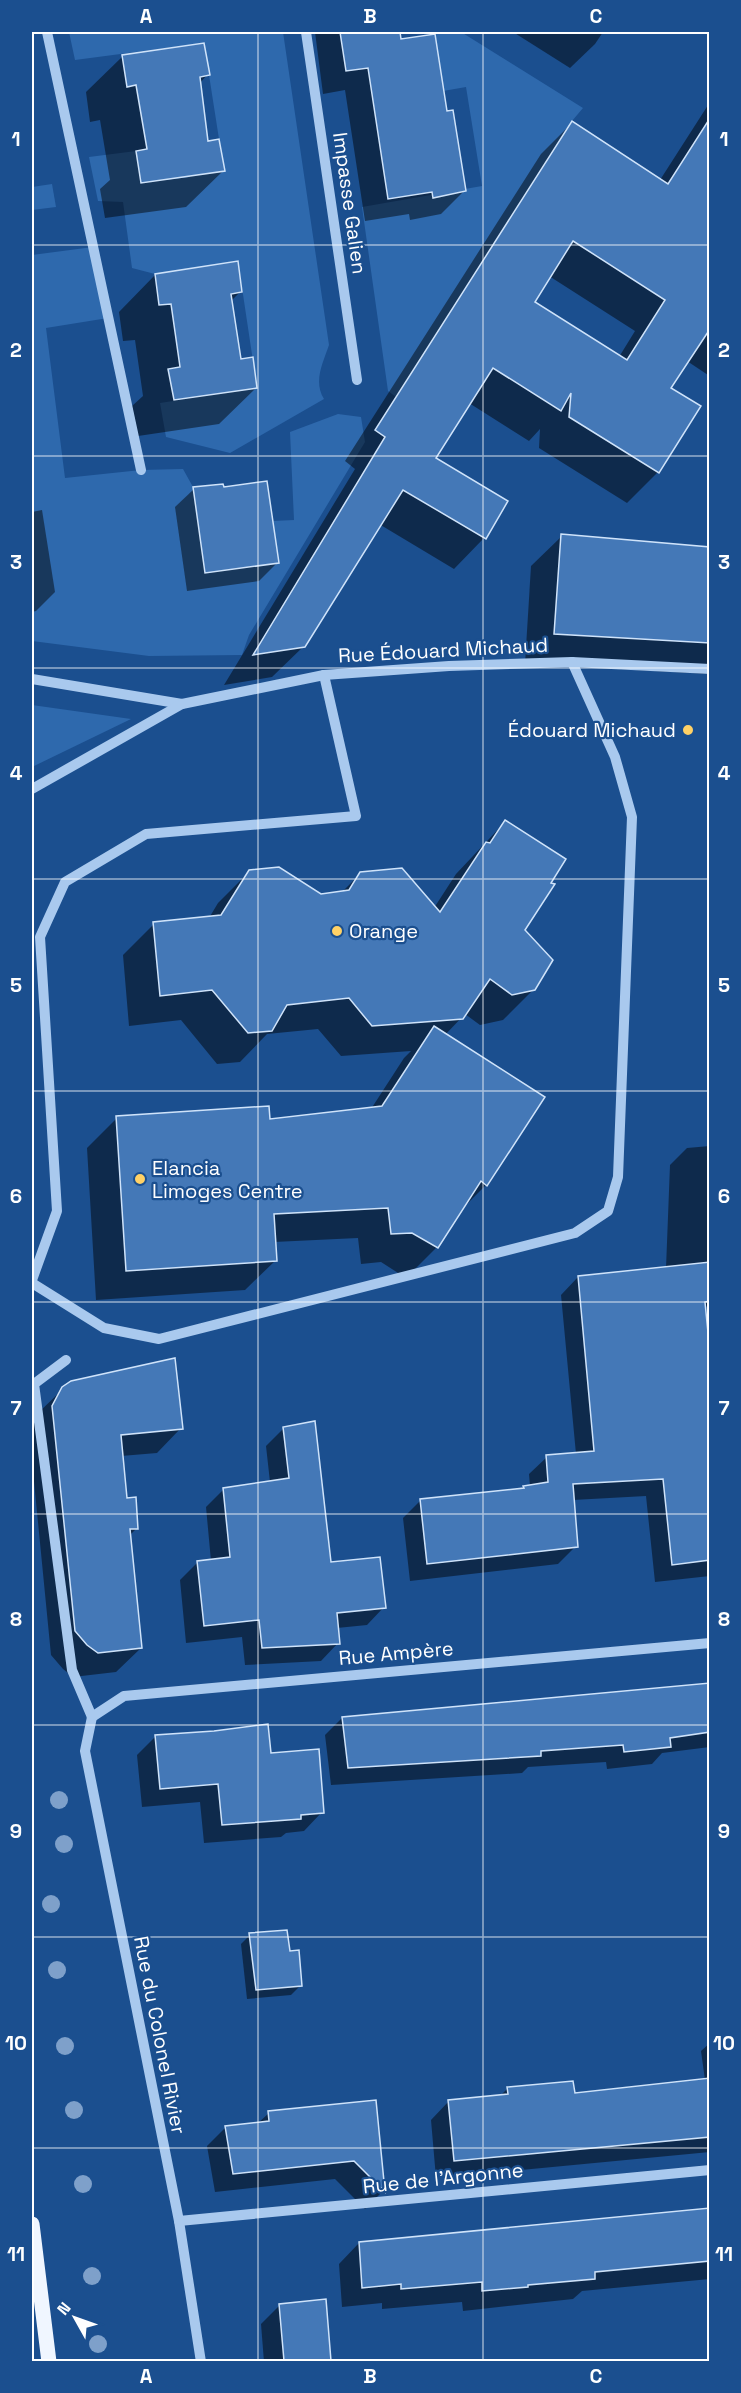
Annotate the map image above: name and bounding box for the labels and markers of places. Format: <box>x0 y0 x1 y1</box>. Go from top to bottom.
place label: Édouard Michaud <box>508 717 676 743</box>
marker: Édouard Michaud <box>681 723 695 737</box>
place label: Orange <box>349 918 418 944</box>
marker: Orange <box>330 924 344 938</box>
place label: Elancia Limoges Centre <box>152 1155 303 1204</box>
marker: Elancia Limoges Centre <box>133 1172 147 1186</box>

